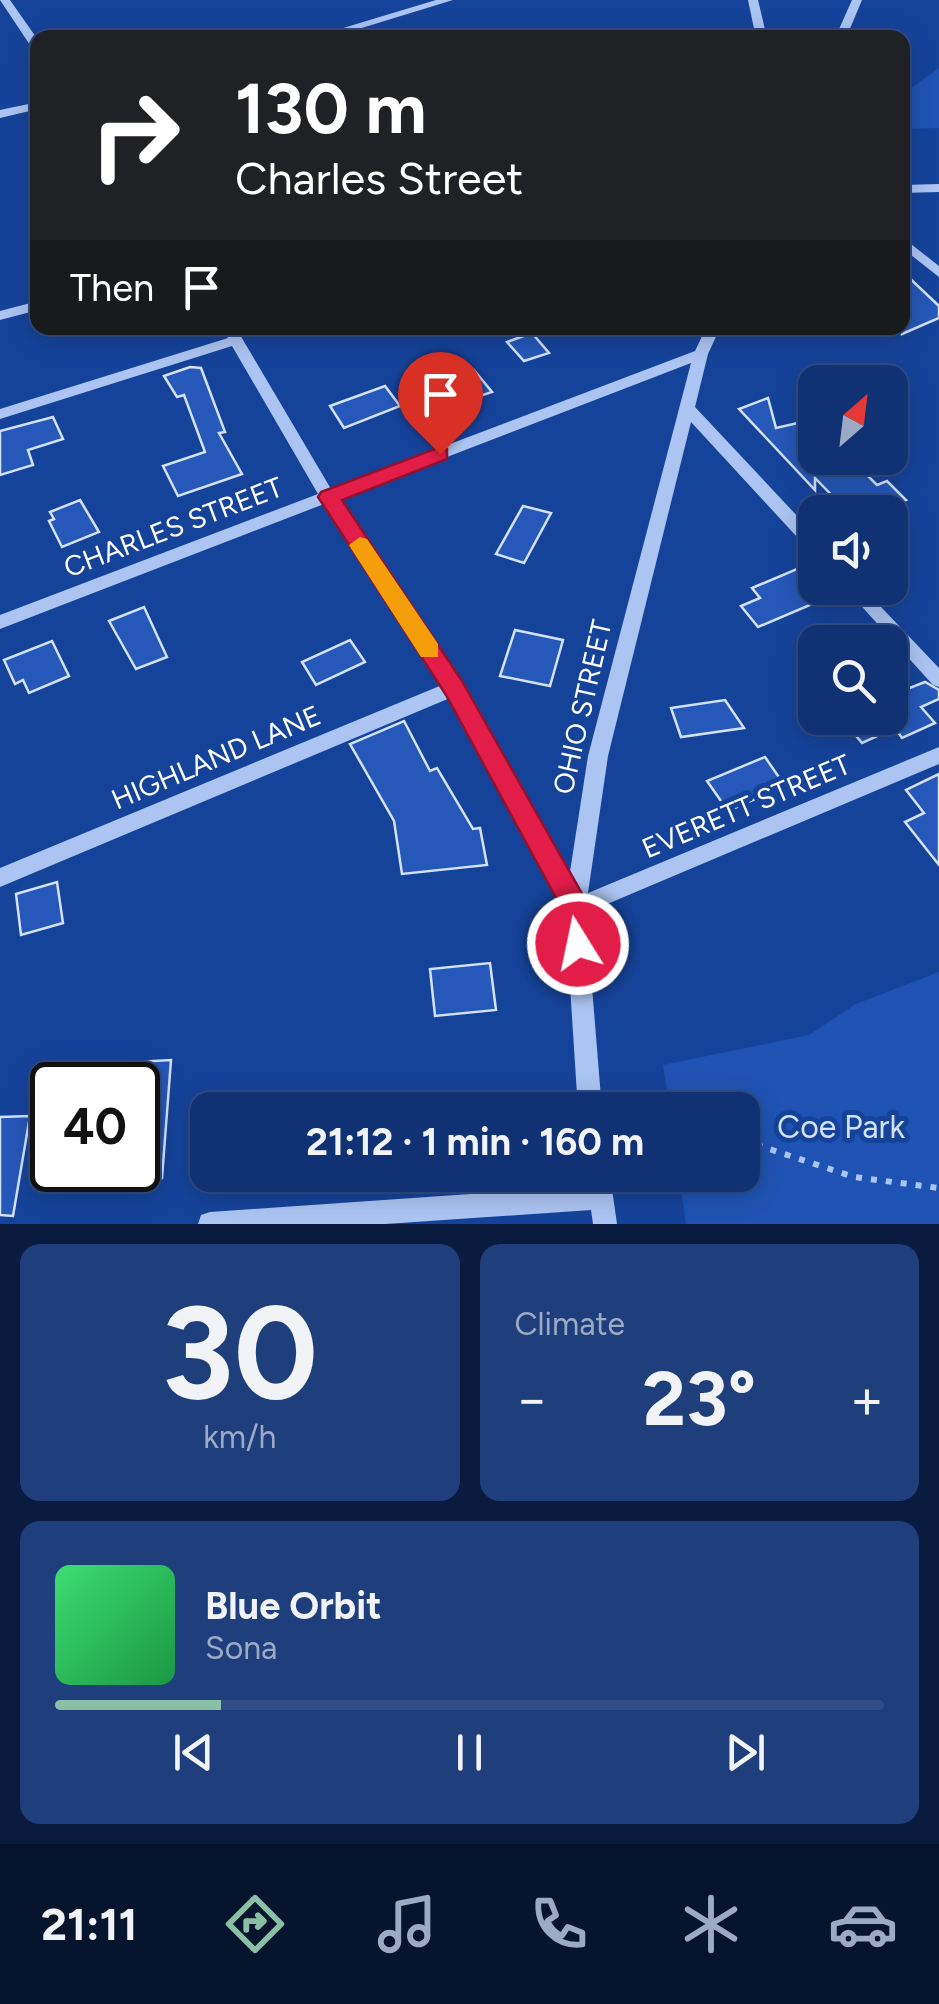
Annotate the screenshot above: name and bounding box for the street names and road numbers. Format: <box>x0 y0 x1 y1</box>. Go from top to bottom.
street label: CHARLES STREET <box>59 469 288 584</box>
street label: OHIO STREET <box>545 616 619 797</box>
street label: HIGHLAND LANE <box>106 698 326 816</box>
street label: EVERETT STREET <box>637 747 856 865</box>

